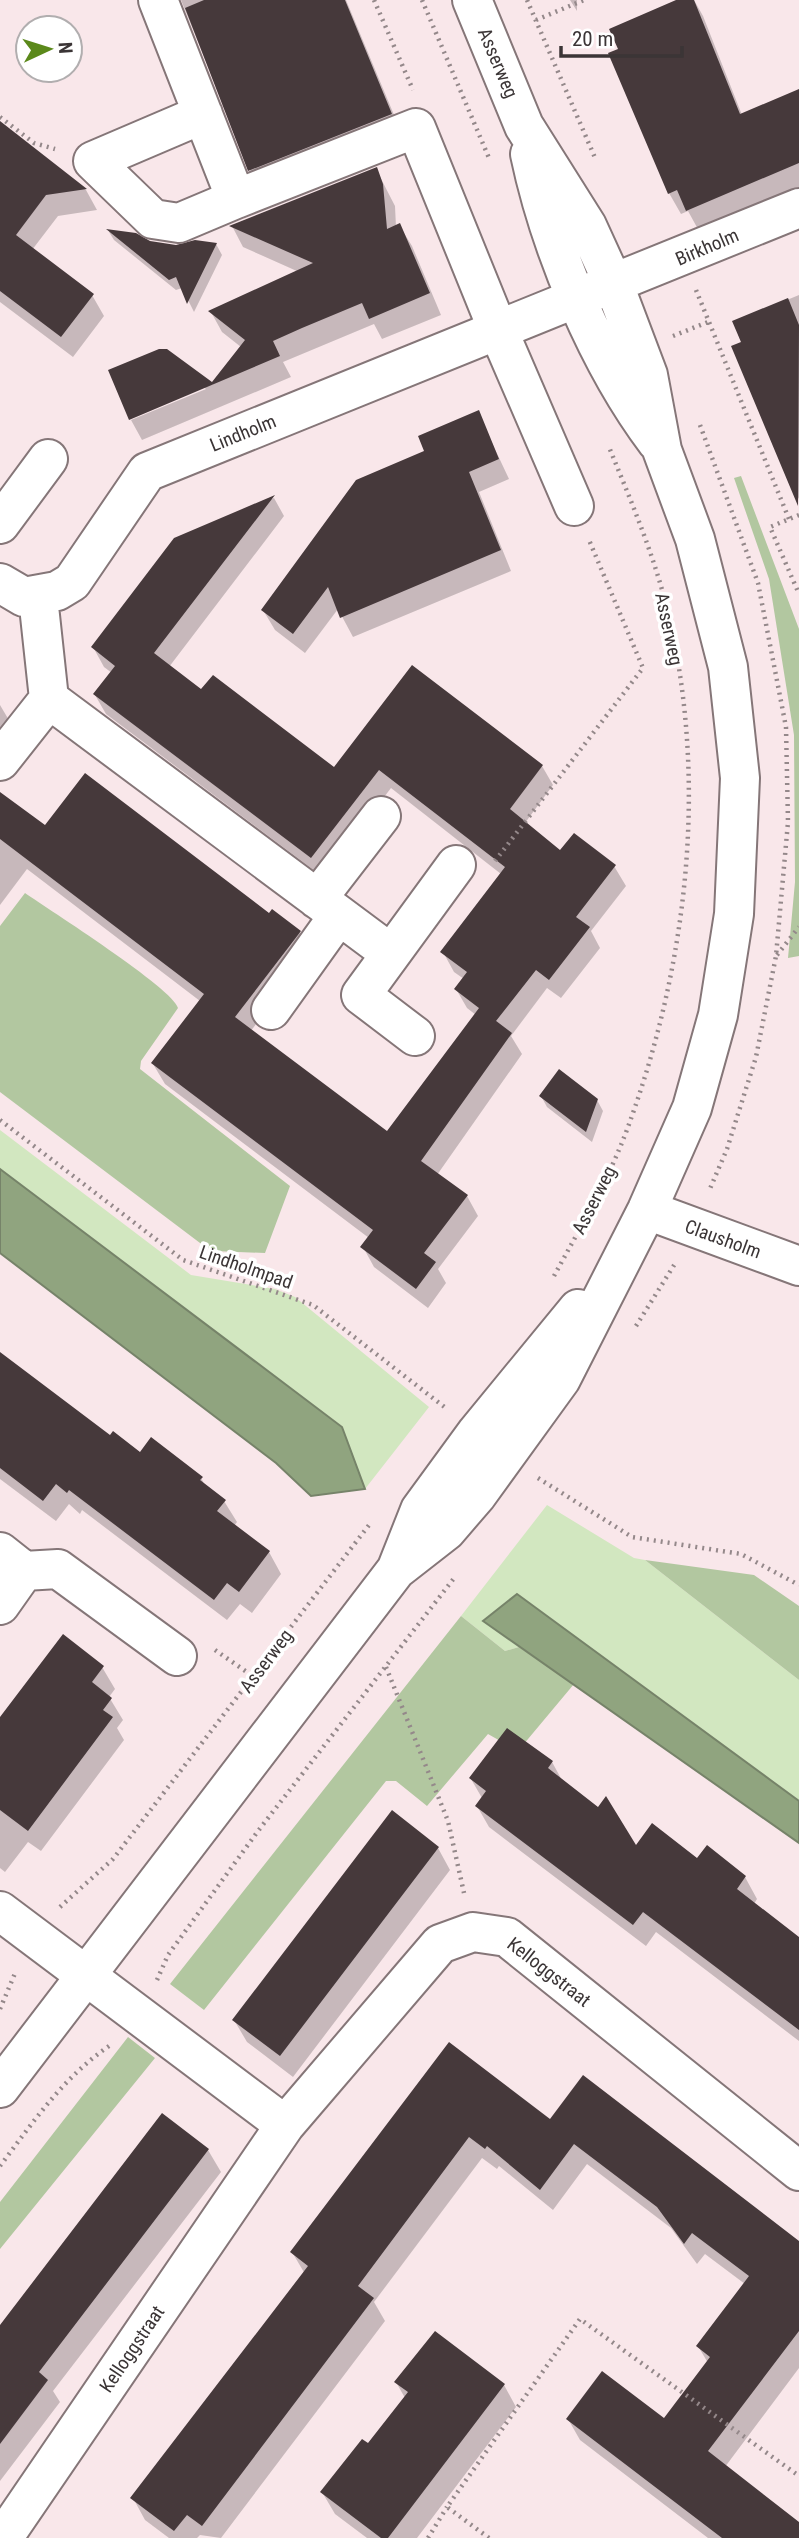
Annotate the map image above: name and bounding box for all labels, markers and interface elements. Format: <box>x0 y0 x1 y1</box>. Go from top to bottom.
north arrow <box>14 14 84 84</box>
scale bar <box>561 14 682 58</box>
street label: Asserweg <box>473 25 523 101</box>
text: 20 m <box>572 27 613 51</box>
text: N <box>54 41 77 54</box>
street label: Birkholm <box>672 223 742 271</box>
street label: Lindholm <box>207 409 279 457</box>
street label: Asserweg <box>650 591 688 667</box>
street label: Asserweg <box>567 1162 621 1238</box>
street label: Clausholm <box>682 1215 764 1263</box>
street label: Lindholmpad <box>196 1240 296 1294</box>
street label: Asserweg <box>235 1625 297 1697</box>
street label: Kelloggstraat <box>503 1932 595 2012</box>
street label: Kelloggstraat <box>95 2301 169 2397</box>

